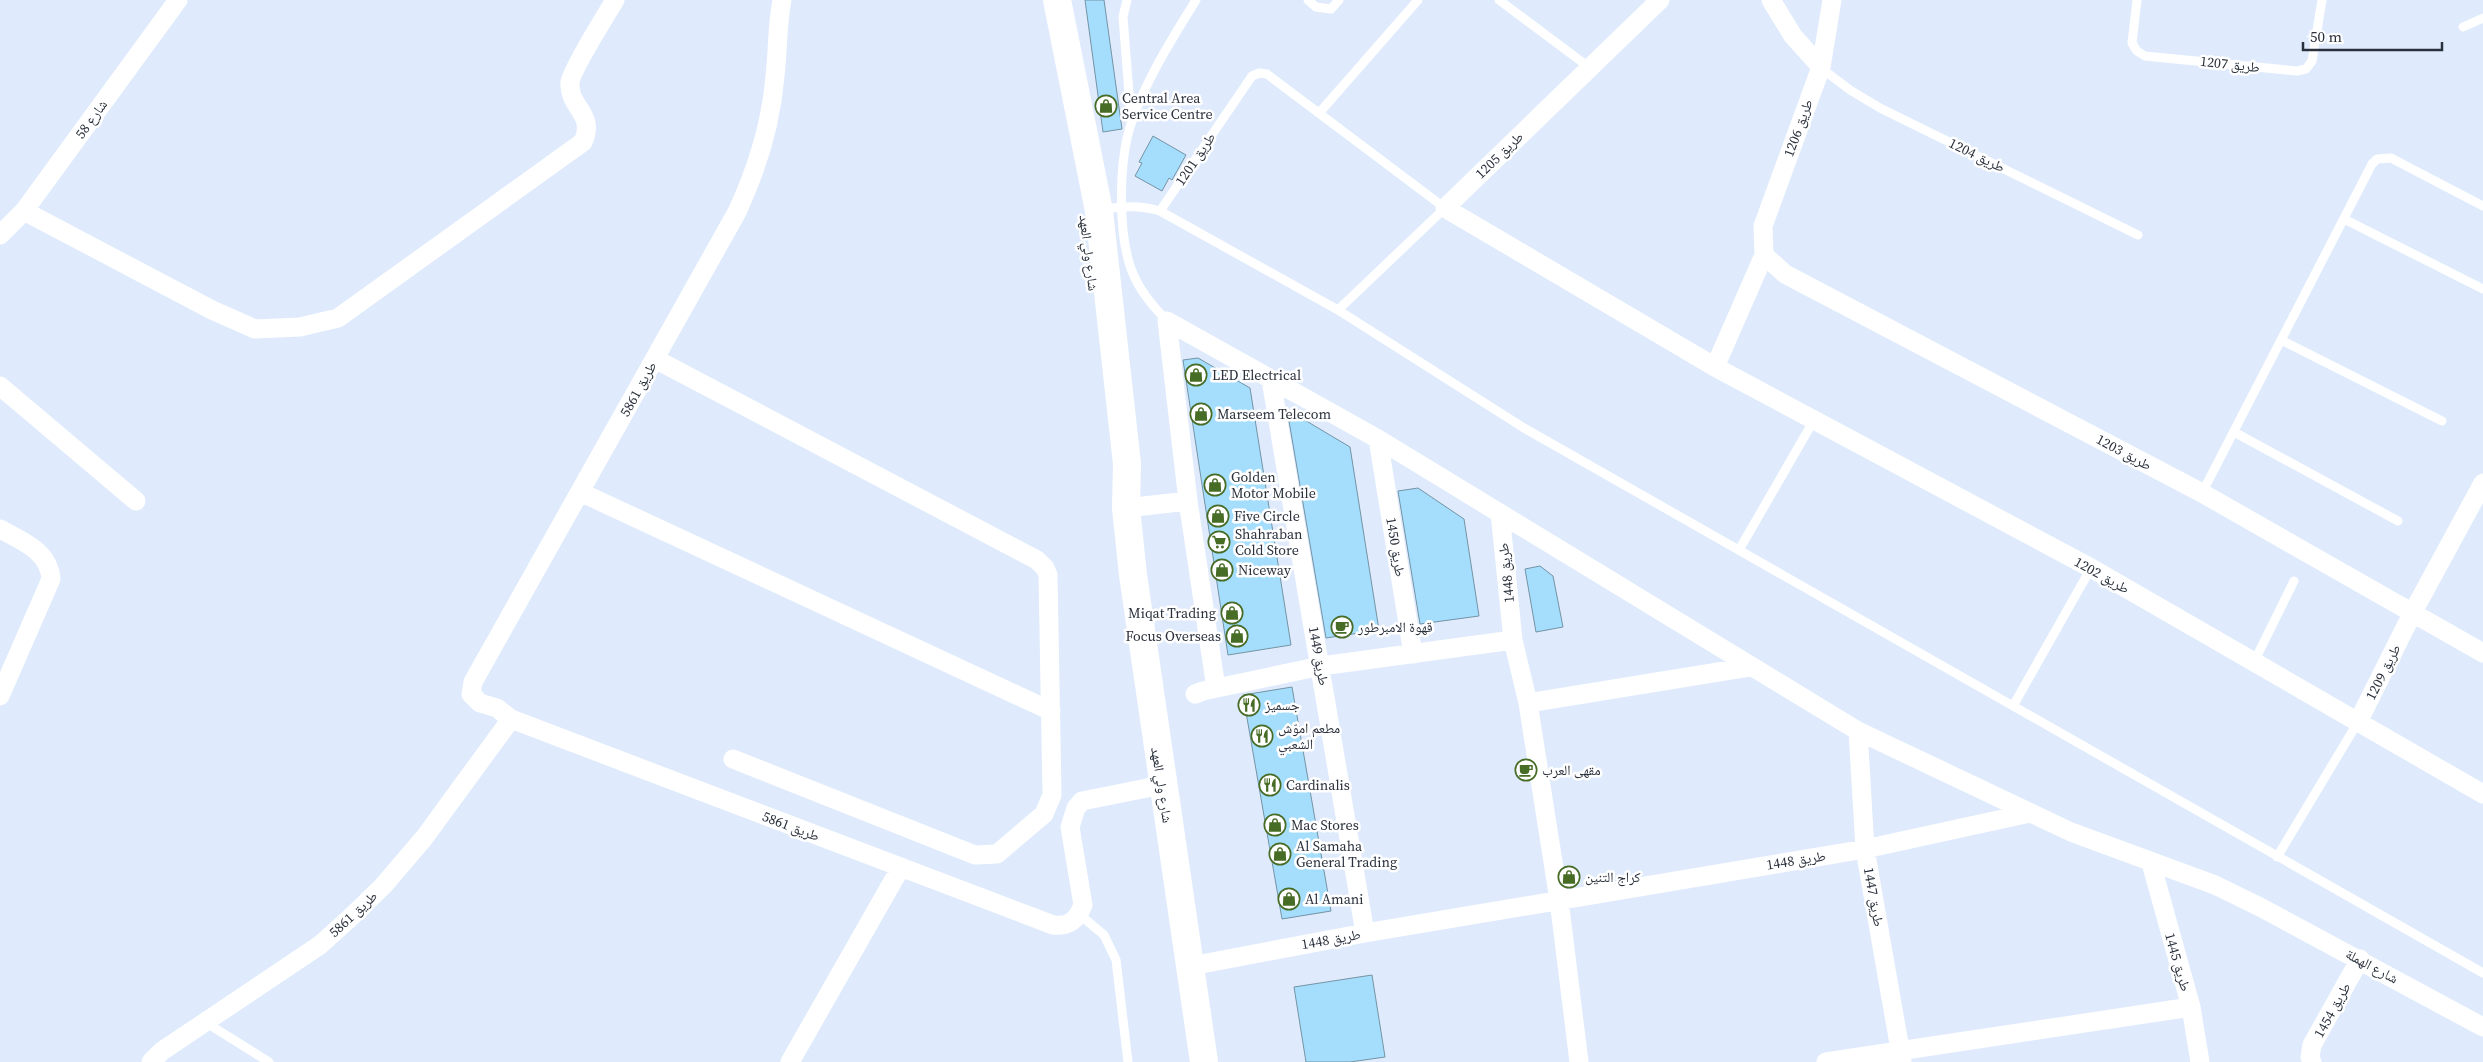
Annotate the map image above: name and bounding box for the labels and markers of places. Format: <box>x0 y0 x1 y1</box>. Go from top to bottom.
place label: Central Area Service Centre <box>1122 88 1213 124</box>
shop icon: Central Area Service Centre <box>1094 94 1118 118</box>
shop icon: LED Electrical <box>1184 363 1208 387</box>
place label: LED Electrical <box>1212 365 1301 385</box>
shop icon: Marseem Telecom <box>1189 402 1213 426</box>
place label: Marseem Telecom <box>1217 404 1331 424</box>
place label: Golden Motor Mobile <box>1231 467 1316 503</box>
shop icon: Golden Motor Mobile <box>1203 473 1227 497</box>
shop icon: Five Circle <box>1206 504 1230 528</box>
place label: Five Circle <box>1234 506 1300 526</box>
place label: Shahraban Cold Store <box>1235 524 1303 560</box>
supermarket icon: Shahraban Cold Store <box>1207 530 1231 554</box>
shop icon: Niceway <box>1210 558 1234 582</box>
place label: Niceway <box>1238 560 1292 580</box>
shop icon: Miqat Trading <box>1220 601 1244 625</box>
place label: Miqat Trading <box>1128 603 1216 623</box>
cafe icon: قهوة الامبرطور <box>1330 615 1354 639</box>
place label: قهوة الامبرطور <box>1357 617 1433 637</box>
shop icon: Focus Overseas <box>1225 624 1249 648</box>
place label: Focus Overseas <box>1126 626 1221 646</box>
restaurant icon: جسميز <box>1237 693 1261 717</box>
place label: جسميز <box>1264 695 1300 715</box>
place label: مطعم اموّش الشعبي <box>1278 718 1340 756</box>
restaurant icon: مطعم اموّش الشعبي <box>1250 724 1274 748</box>
cafe icon: مقهى العرب <box>1514 758 1538 782</box>
place label: مقهى العرب <box>1542 760 1601 780</box>
restaurant icon: Cardinalis <box>1258 773 1282 797</box>
place label: Cardinalis <box>1286 775 1350 795</box>
shop icon: Mac Stores <box>1263 813 1287 837</box>
place label: Mac Stores <box>1291 815 1359 835</box>
place label: Al Samaha General Trading <box>1296 836 1397 872</box>
shop icon: Al Samaha General Trading <box>1268 842 1292 866</box>
shop icon: كراج التنين <box>1557 865 1581 889</box>
place label: كراج التنين <box>1585 867 1641 887</box>
shop icon: Al Amani <box>1277 887 1301 911</box>
place label: Al Amani <box>1305 889 1363 909</box>

